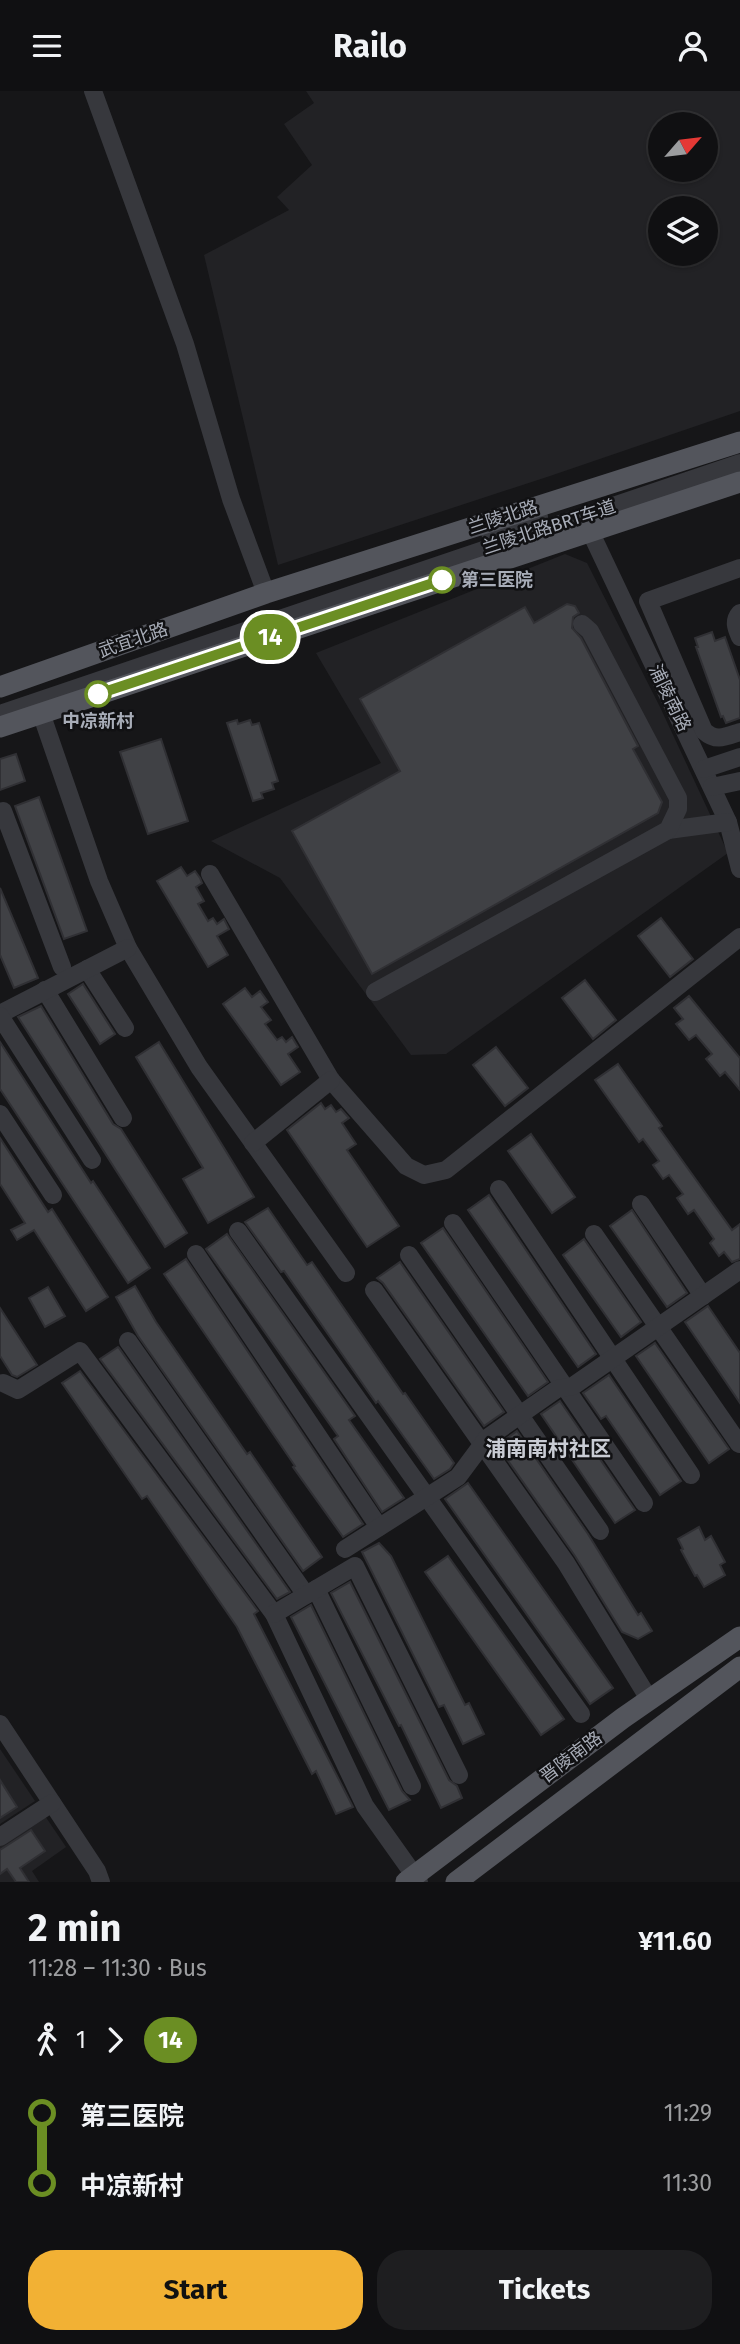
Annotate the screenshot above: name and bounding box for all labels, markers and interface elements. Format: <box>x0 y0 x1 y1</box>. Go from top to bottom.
icon: menu <box>28 27 66 65</box>
text: Railo <box>333 27 407 65</box>
icon: person <box>674 27 712 65</box>
north arrow <box>648 112 718 182</box>
map controls <box>648 112 718 266</box>
button: layers <box>648 196 718 266</box>
street label: 兰陵北路 <box>465 495 541 539</box>
street label: 兰陵北路BRT车道 <box>480 495 618 559</box>
marker: 第三医院 <box>429 567 455 593</box>
place label: 第三医院 <box>461 569 533 591</box>
line badge: 14 <box>238 614 302 660</box>
street label: 武宜北路 <box>95 618 171 662</box>
text: 14 <box>258 623 282 651</box>
street label: 浦陵南路 <box>644 661 696 735</box>
marker: 中凉新村 <box>85 681 111 707</box>
place label: 中凉新村 <box>62 710 134 732</box>
district label: 浦南南村社区 <box>485 1436 611 1462</box>
street label: 晋陵南路 <box>536 1727 606 1787</box>
text: 2 min <box>28 1905 121 1951</box>
text: ¥11.60 <box>638 1926 712 1957</box>
text: 11:28 – 11:30 · Bus <box>28 1954 207 1982</box>
icon: walk <box>28 2021 66 2059</box>
icon: forward <box>96 2021 134 2059</box>
text: 1 <box>76 2026 86 2054</box>
text: 14 <box>158 2026 183 2054</box>
text: 11:29 <box>664 2099 712 2127</box>
text: 第三医院 <box>80 2101 184 2132</box>
text: 11:30 <box>662 2169 712 2197</box>
text: 中凉新村 <box>80 2171 184 2202</box>
button: Start <box>28 2250 363 2330</box>
button: Tickets <box>377 2250 712 2330</box>

